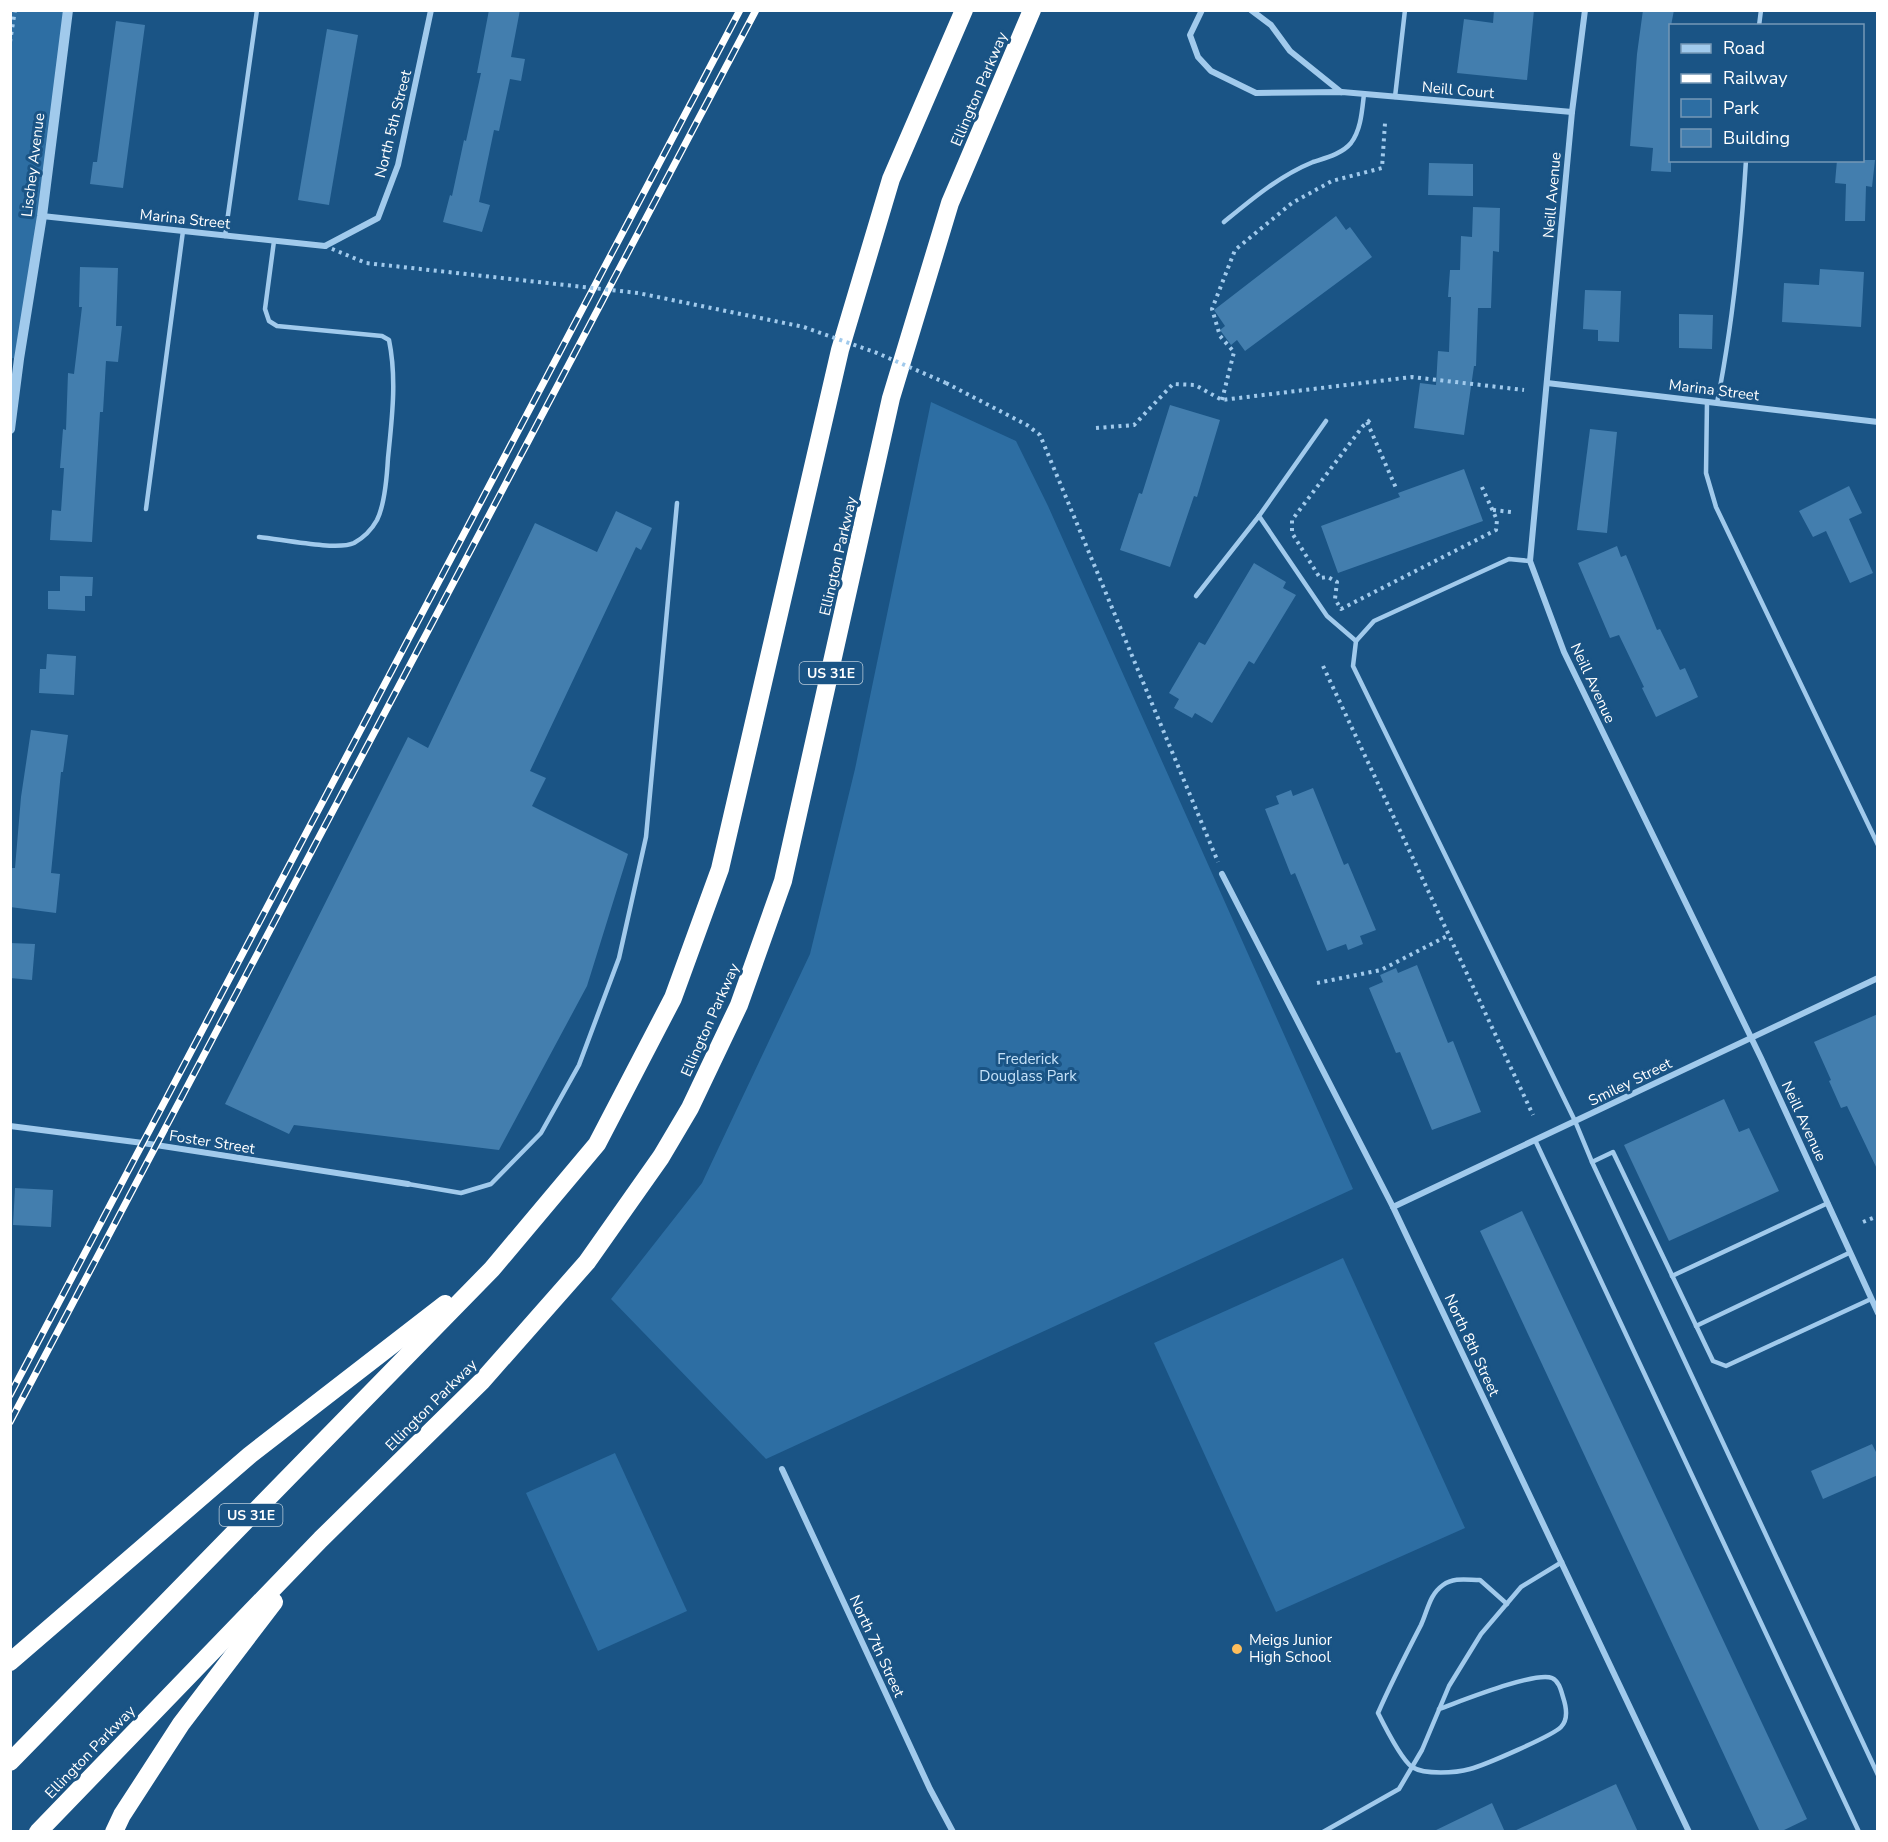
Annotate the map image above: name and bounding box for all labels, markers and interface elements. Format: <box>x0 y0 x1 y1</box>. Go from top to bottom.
legend <box>1669 24 1864 162</box>
street label: Ellington Parkway <box>946 29 1012 149</box>
text: Road <box>1723 36 1765 60</box>
text: Railway <box>1723 66 1788 90</box>
street label: North 5th Street <box>370 67 416 180</box>
street label: Neill Court <box>1421 77 1496 103</box>
text: Park <box>1723 96 1760 120</box>
street label: Lischey Avenue <box>17 112 49 218</box>
text: Building <box>1723 126 1790 150</box>
street label: Neill Avenue <box>1538 151 1566 239</box>
street label: Marina Street <box>139 204 232 234</box>
street label: Marina Street <box>1668 375 1761 406</box>
street label: Ellington Parkway <box>815 494 862 618</box>
street label: Neill Avenue <box>1566 640 1620 726</box>
road number: US 31E <box>800 662 862 684</box>
street label: Ellington Parkway <box>676 960 744 1080</box>
park label: Frederick Douglass Park <box>979 1049 1077 1086</box>
street label: Smiley Street <box>1585 1053 1676 1111</box>
street label: Neill Avenue <box>1777 1078 1831 1164</box>
street label: Foster Street <box>168 1125 257 1159</box>
street label: North 8th Street <box>1440 1291 1505 1400</box>
street label: Ellington Parkway <box>381 1355 481 1455</box>
road number: US 31E <box>220 1504 282 1526</box>
street label: North 7th Street <box>845 1592 910 1701</box>
place label: Meigs Junior High School <box>1249 1630 1333 1667</box>
marker: Meigs Junior High School <box>1230 1642 1244 1656</box>
street label: Ellington Parkway <box>40 1701 140 1803</box>

